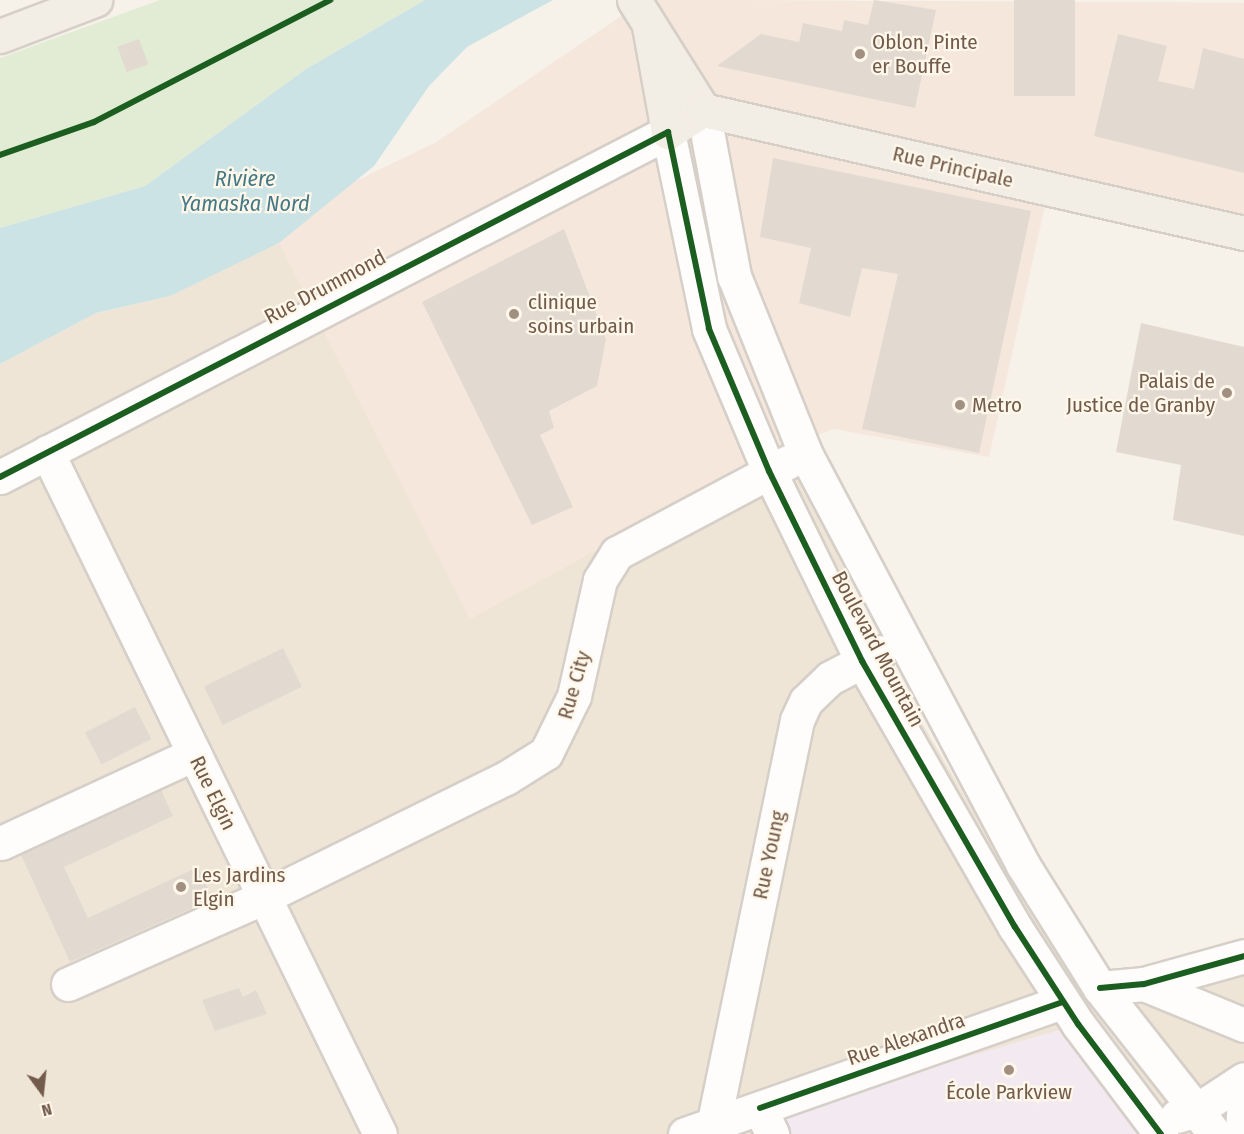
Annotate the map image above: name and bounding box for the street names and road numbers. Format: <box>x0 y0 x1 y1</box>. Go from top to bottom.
street label: Rue Principale <box>890 141 1016 193</box>
street label: Rue Drummond <box>260 244 390 330</box>
street label: Boulevard Mountain <box>826 567 930 731</box>
street label: Rue City <box>552 648 596 722</box>
street label: Rue Elgin <box>184 752 242 834</box>
street label: Rue Young <box>747 808 791 902</box>
street label: Rue Alexandra <box>844 1007 968 1071</box>

